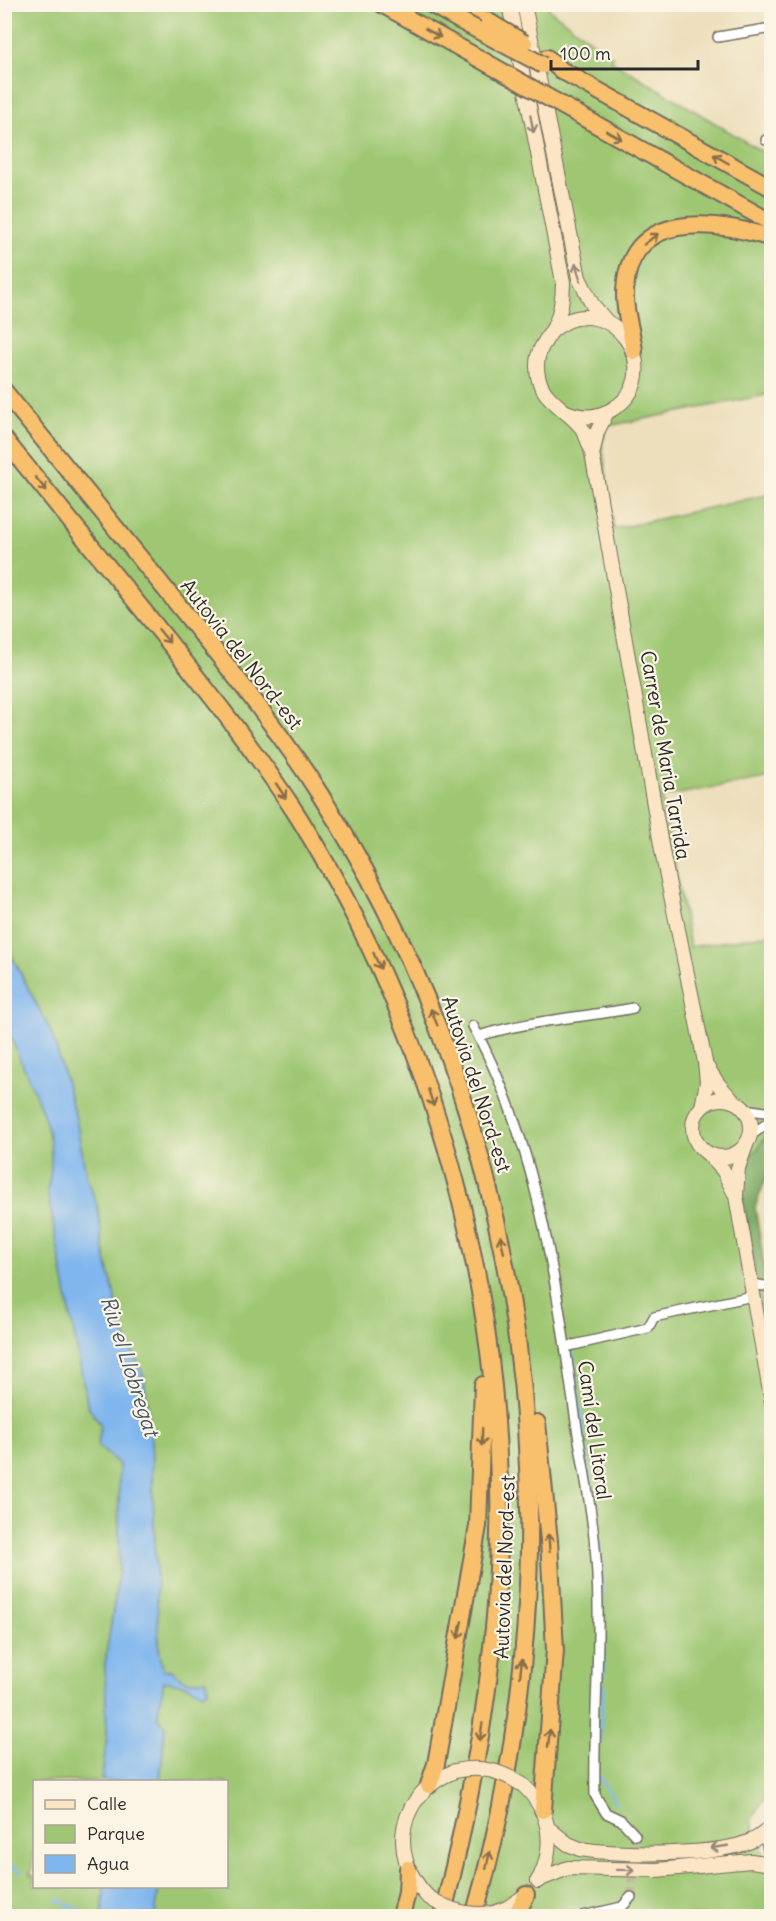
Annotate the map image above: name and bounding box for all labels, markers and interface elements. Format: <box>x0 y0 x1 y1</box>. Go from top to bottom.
one-way arrow <box>424 27 441 39</box>
scale bar <box>551 33 698 71</box>
text: 100 m <box>560 42 611 65</box>
one-way arrow <box>527 114 538 133</box>
one-way arrow <box>605 129 622 141</box>
one-way arrow <box>713 152 730 164</box>
one-way arrow <box>643 232 659 245</box>
one-way arrow <box>572 263 583 282</box>
one-way arrow <box>35 476 48 492</box>
street label: Autovia del Nord-est <box>175 574 309 734</box>
one-way arrow <box>157 628 170 644</box>
street label: Carrer de Maria Tarrida <box>635 648 697 862</box>
one-way arrow <box>275 783 287 799</box>
one-way arrow <box>371 952 383 970</box>
street label: Autovia del Nord-est <box>437 993 517 1176</box>
one-way arrow <box>428 1008 439 1027</box>
one-way arrow <box>426 1088 437 1107</box>
one-way arrow <box>496 1235 507 1254</box>
water label: Riu el Llobregat <box>95 1292 166 1442</box>
street label: Camí del Litoral <box>573 1359 617 1501</box>
one-way arrow <box>476 1426 488 1446</box>
street label: Autovia del Nord-est <box>488 1474 520 1659</box>
one-way arrow <box>543 1534 554 1554</box>
one-way arrow <box>454 1620 465 1639</box>
one-way arrow <box>516 1658 527 1678</box>
one-way arrow <box>476 1721 487 1741</box>
one-way arrow <box>544 1728 555 1748</box>
legend <box>33 1780 228 1888</box>
text: Calle <box>87 1792 127 1815</box>
text: Parque <box>87 1822 145 1845</box>
one-way arrow <box>710 1842 729 1853</box>
one-way arrow <box>483 1851 494 1870</box>
text: Agua <box>87 1852 129 1875</box>
one-way arrow <box>616 1864 636 1876</box>

